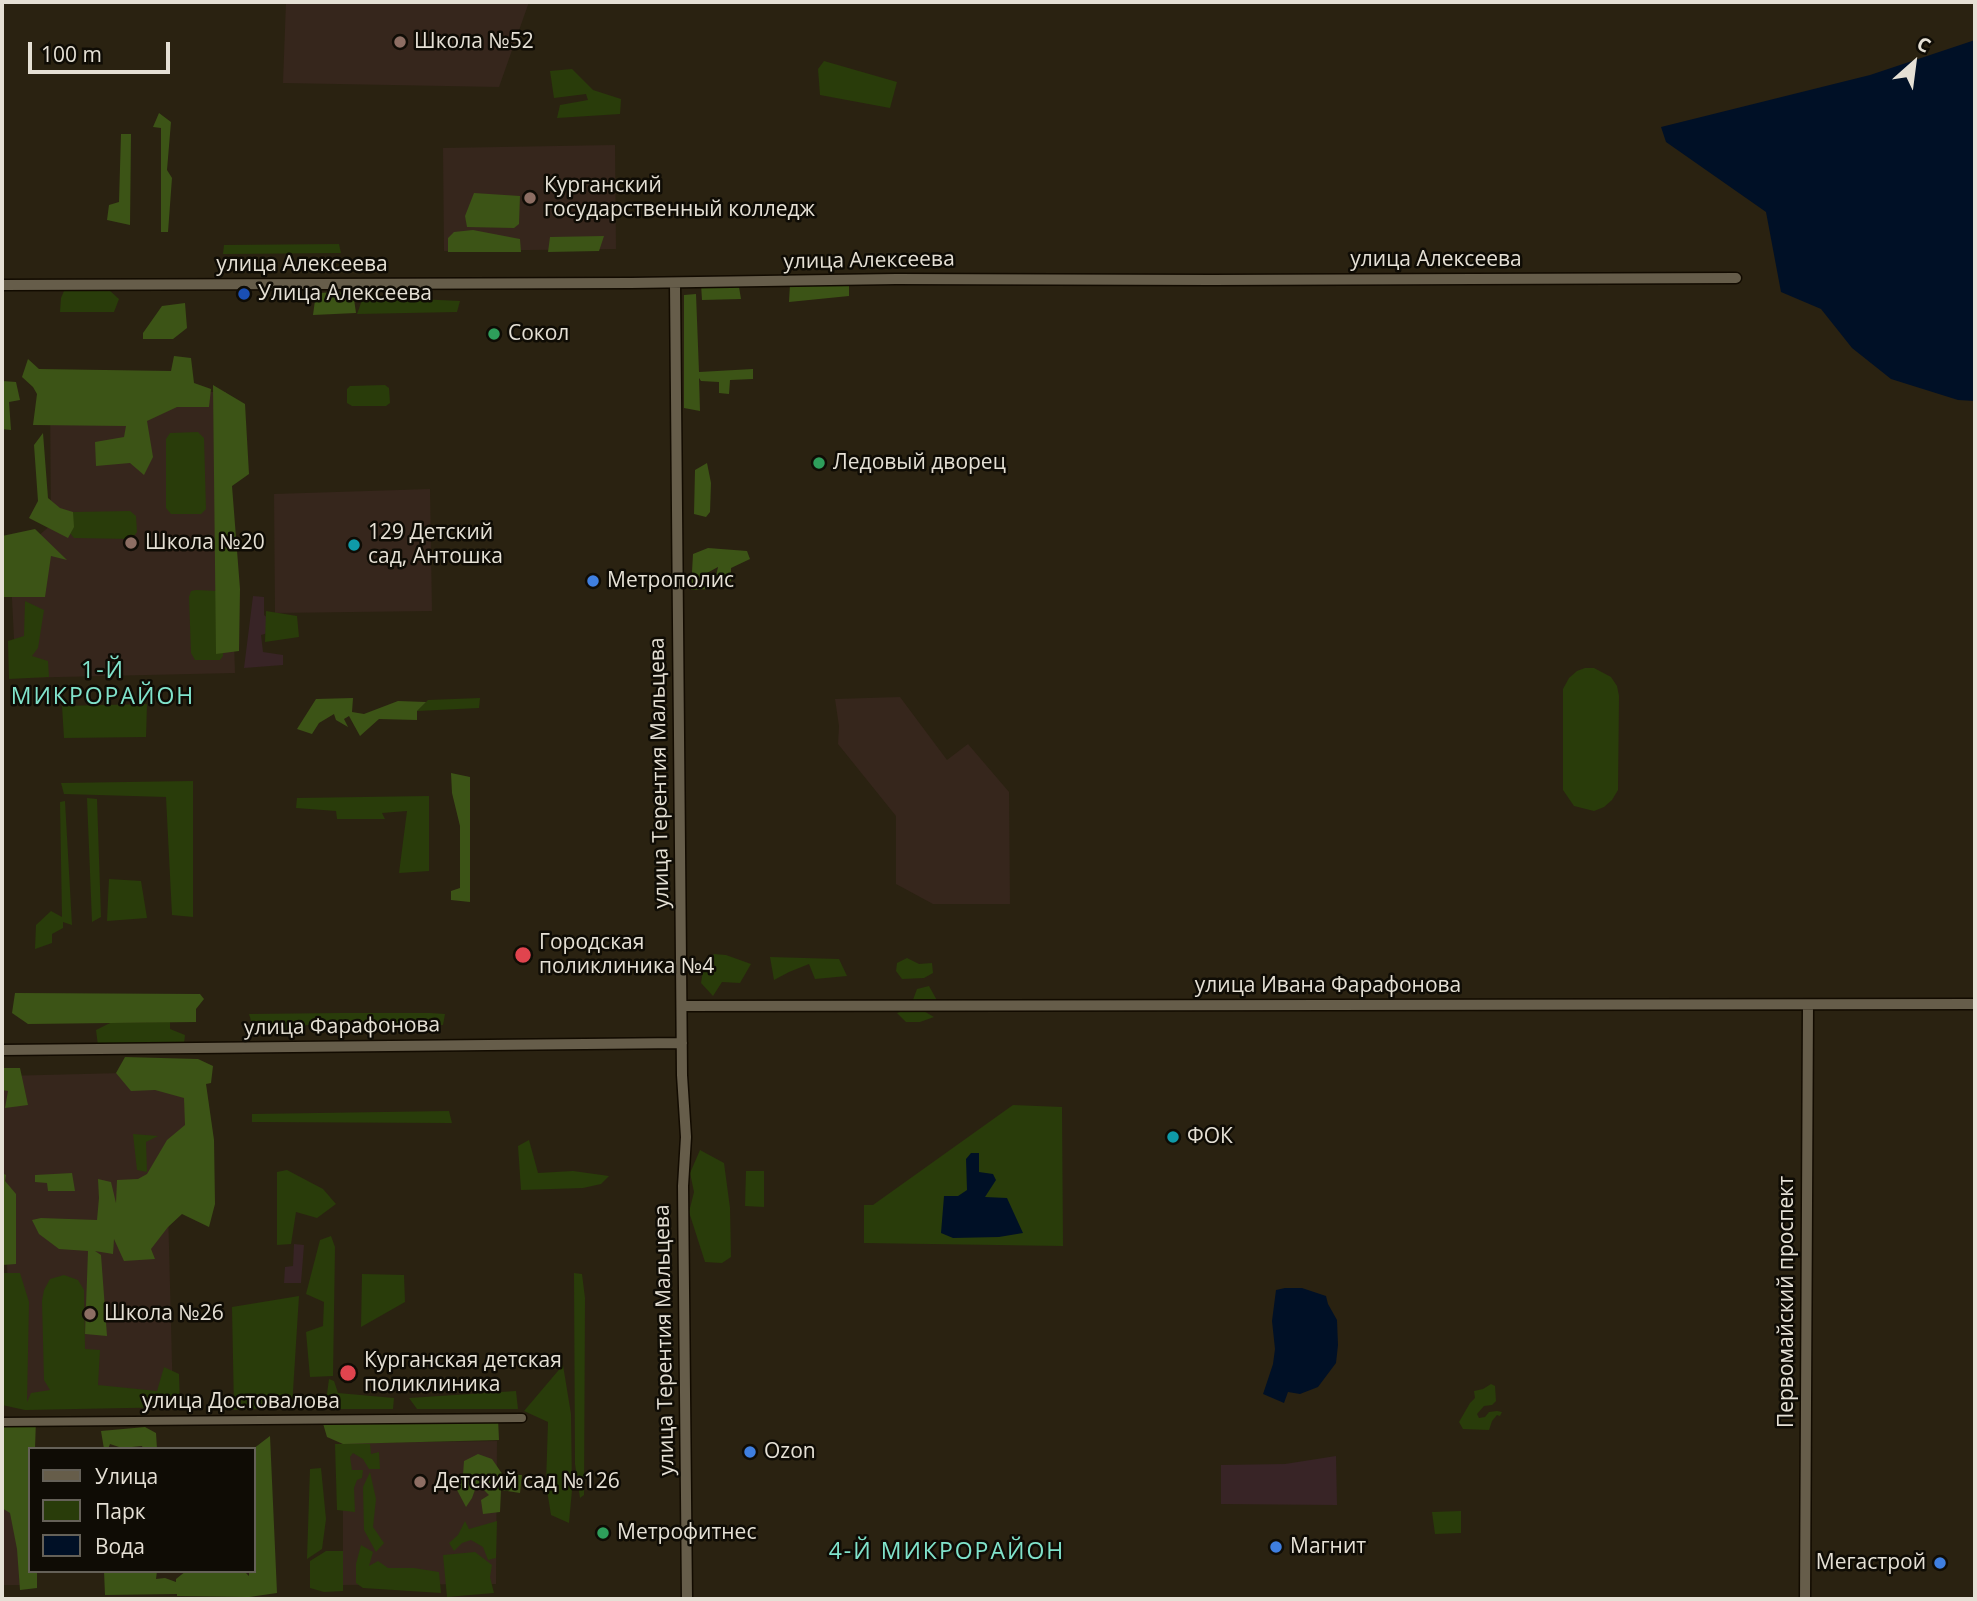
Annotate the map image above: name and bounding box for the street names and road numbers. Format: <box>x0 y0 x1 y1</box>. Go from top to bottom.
street label: улица Алексеева <box>783 247 955 275</box>
street label: улица Алексеева <box>1350 247 1522 273</box>
street label: улица Алексеева <box>216 252 388 278</box>
street label: улица Терентия Мальцева <box>645 637 675 909</box>
street label: улица Ивана Фарафонова <box>1195 973 1461 999</box>
street label: улица Фарафонова <box>244 1013 440 1041</box>
street label: Первомайский проспект <box>1774 1176 1800 1428</box>
street label: улица Терентия Мальцева <box>650 1204 680 1476</box>
street label: улица Достовалова <box>142 1389 340 1415</box>

